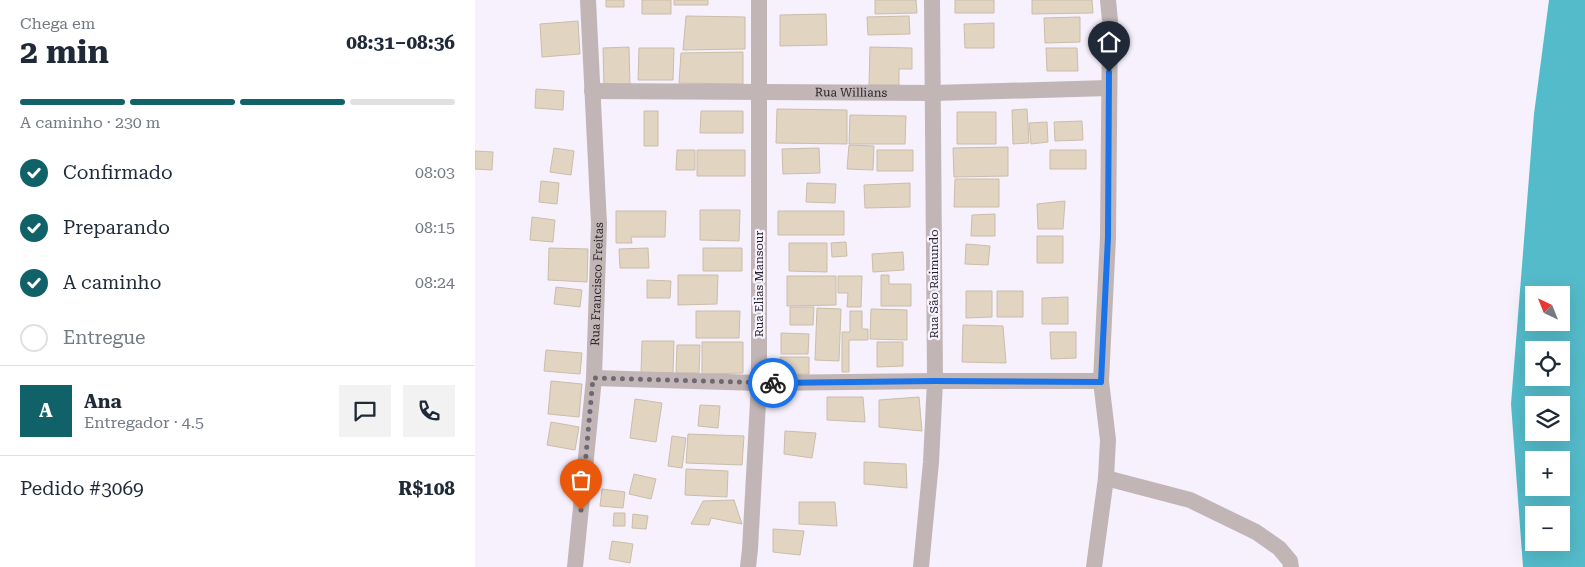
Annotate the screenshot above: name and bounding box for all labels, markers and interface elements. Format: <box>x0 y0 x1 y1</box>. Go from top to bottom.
text: Chega em <box>20 14 95 33</box>
pin <box>1088 21 1130 72</box>
icon: home <box>1095 28 1123 56</box>
text: 08:31–08:36 <box>346 31 455 54</box>
text: 2 min <box>20 33 109 71</box>
street label: Rua Willians <box>815 85 888 100</box>
text: A caminho · 230 m <box>20 113 160 132</box>
icon: check <box>20 159 48 187</box>
text: Confirmado <box>63 161 173 184</box>
text: 08:03 <box>415 163 455 182</box>
icon: check <box>20 214 48 242</box>
text: Preparando <box>63 216 170 239</box>
text: 08:15 <box>415 218 455 237</box>
street label: Rua Francisco Freitas <box>588 222 606 346</box>
street label: Rua São Raimundo <box>927 229 941 339</box>
street label: Rua Elias Mansour <box>752 231 766 337</box>
icon: check <box>20 269 48 297</box>
text: A caminho <box>63 271 161 294</box>
text: 08:24 <box>415 273 455 292</box>
north arrow <box>1525 286 1570 331</box>
map controls <box>1525 286 1570 551</box>
text: Entregue <box>63 326 146 349</box>
button: locate <box>1525 341 1570 386</box>
courier <box>748 358 798 408</box>
icon: bike <box>759 369 787 397</box>
button: chat <box>339 385 391 437</box>
button: phone <box>403 385 455 437</box>
text: Ana <box>84 390 122 413</box>
button: layers <box>1525 396 1570 441</box>
text: A <box>39 399 53 422</box>
text: Entregador · 4.5 <box>84 413 204 432</box>
button: + <box>1525 451 1570 496</box>
pin <box>560 459 602 510</box>
icon: bag <box>567 466 595 494</box>
text: Pedido #3069 <box>20 477 144 500</box>
text: R$108 <box>398 477 455 500</box>
button: − <box>1525 506 1570 551</box>

